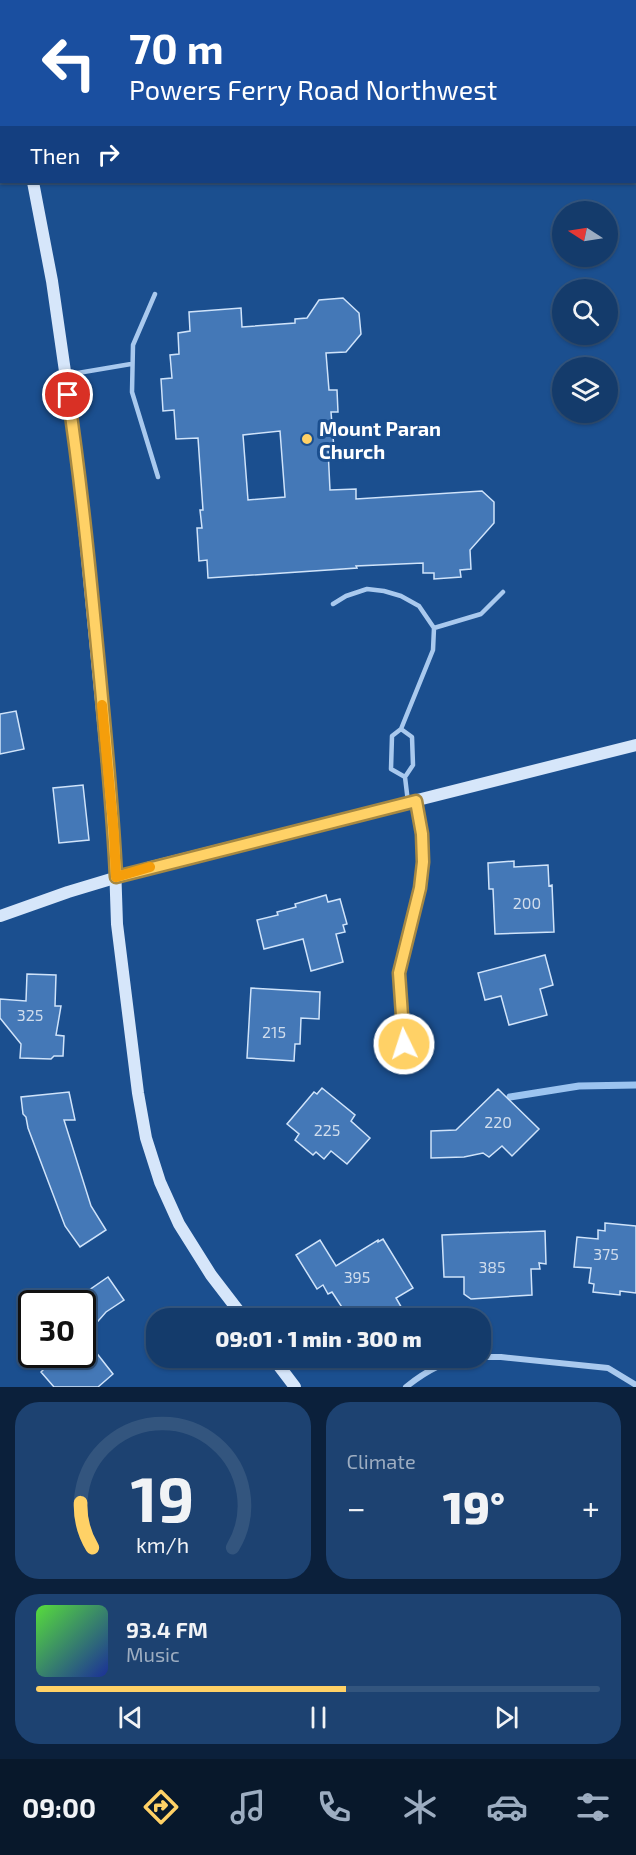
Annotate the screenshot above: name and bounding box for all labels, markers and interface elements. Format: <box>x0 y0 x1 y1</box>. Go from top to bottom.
text: 70 m <box>129 22 224 72</box>
icon: left <box>30 24 108 102</box>
text: Powers Ferry Road Northwest <box>129 73 497 105</box>
icon: right <box>92 138 125 171</box>
text: Then <box>30 142 80 168</box>
north arrow <box>552 201 618 267</box>
map controls <box>552 201 618 423</box>
button: search <box>552 279 618 345</box>
button: layers <box>552 357 618 423</box>
pin <box>42 369 93 420</box>
icon: arrive <box>51 378 84 411</box>
place label: Mount Paran Church <box>319 416 441 463</box>
marker: Mount Paran Church <box>300 432 314 446</box>
house number: 200 <box>513 893 541 912</box>
house number: 325 <box>17 1005 43 1024</box>
position arrow <box>372 1012 436 1076</box>
house number: 215 <box>262 1022 286 1041</box>
house number: 220 <box>484 1112 512 1131</box>
house number: 225 <box>314 1120 340 1139</box>
house number: 375 <box>593 1244 619 1263</box>
house number: 385 <box>478 1257 506 1276</box>
house number: 395 <box>344 1267 370 1286</box>
speed limit sign: 30 <box>18 1290 96 1368</box>
text: 09:01 · 1 min · 300 m <box>215 1325 422 1351</box>
text: Climate <box>347 1449 416 1473</box>
text: 19 <box>131 1460 195 1535</box>
text: 19° <box>443 1479 505 1533</box>
text: − <box>347 1487 366 1527</box>
text: + <box>582 1487 600 1527</box>
text: km/h <box>136 1532 189 1557</box>
text: 93.4 FM <box>126 1616 208 1642</box>
text: Music <box>126 1642 180 1666</box>
icon: previous <box>114 1701 147 1734</box>
icon: pause <box>302 1701 335 1734</box>
icon: next <box>490 1701 523 1734</box>
icon: directions <box>140 1786 182 1828</box>
icon: music <box>227 1786 269 1828</box>
icon: phone <box>313 1786 355 1828</box>
icon: climate <box>399 1786 441 1828</box>
icon: car <box>486 1786 528 1828</box>
icon: filters <box>572 1786 614 1828</box>
text: 09:00 <box>22 1791 96 1823</box>

